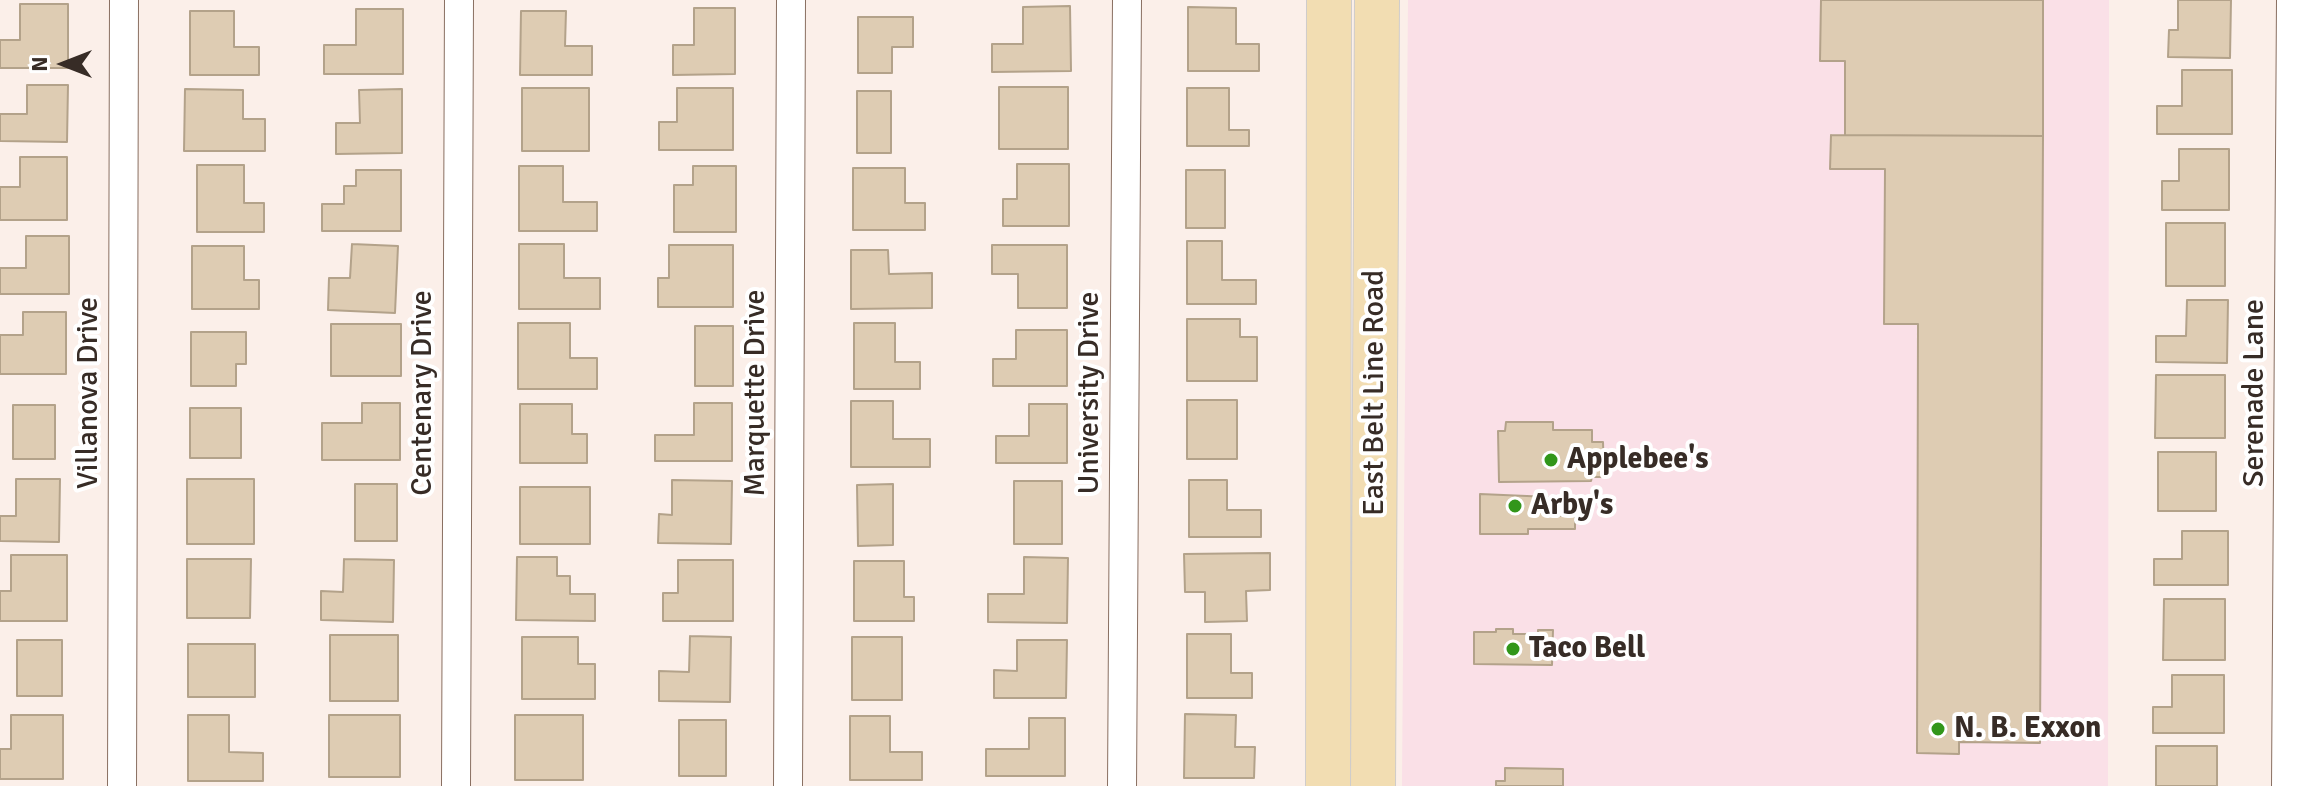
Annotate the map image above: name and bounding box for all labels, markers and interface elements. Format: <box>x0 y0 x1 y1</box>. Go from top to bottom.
north arrow <box>24 24 104 104</box>
text: N <box>26 56 53 72</box>
street label: East Belt Line Road <box>1357 270 1393 516</box>
street label: Centenary Drive <box>405 290 441 496</box>
street label: Marquette Drive <box>738 290 774 496</box>
street label: University Drive <box>1072 291 1108 495</box>
street label: Villanova Drive <box>71 297 107 489</box>
street label: Serenade Lane <box>2237 299 2273 487</box>
place label: Applebee's <box>1567 442 1708 478</box>
marker: Applebee's <box>1542 451 1560 469</box>
place label: Arby's <box>1531 488 1613 524</box>
marker: Arby's <box>1506 497 1524 515</box>
place label: Taco Bell <box>1529 631 1645 667</box>
marker: Taco Bell <box>1504 640 1522 658</box>
place label: N. B. Exxon <box>1954 711 2101 747</box>
marker: N. B. Exxon <box>1929 720 1947 738</box>

